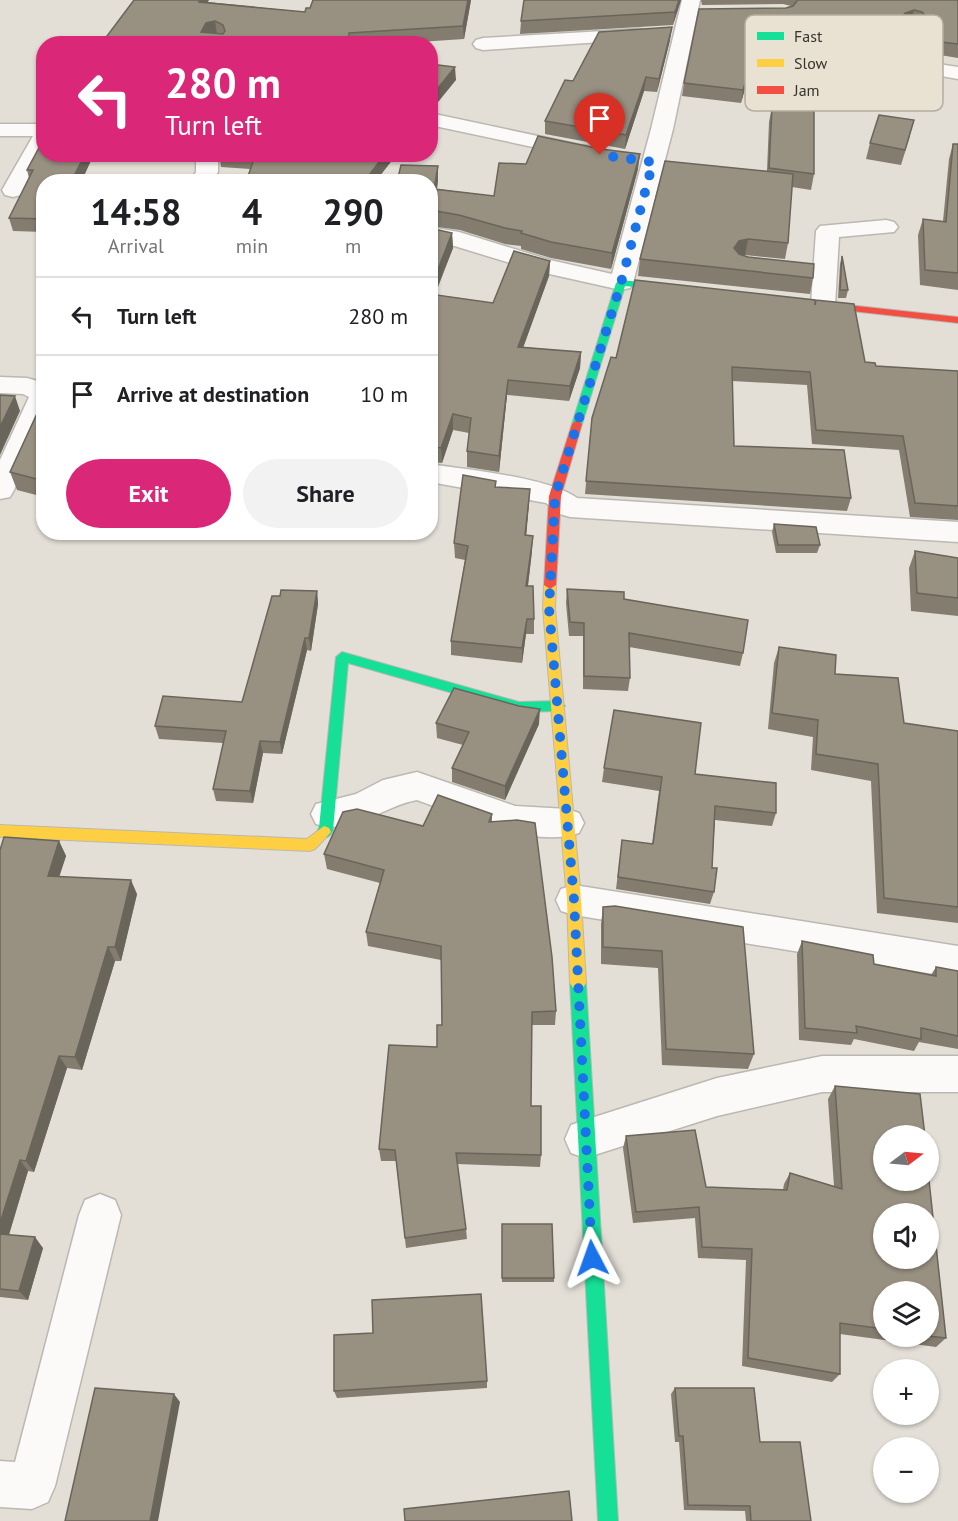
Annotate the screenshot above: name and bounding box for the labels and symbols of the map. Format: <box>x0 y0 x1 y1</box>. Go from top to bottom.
legend <box>745 15 943 111</box>
text: Fast <box>794 26 823 46</box>
text: Slow <box>794 53 828 73</box>
text: Jam <box>793 80 820 100</box>
pin <box>574 93 625 155</box>
north arrow <box>873 1125 939 1191</box>
position arrow <box>560 1226 624 1290</box>

